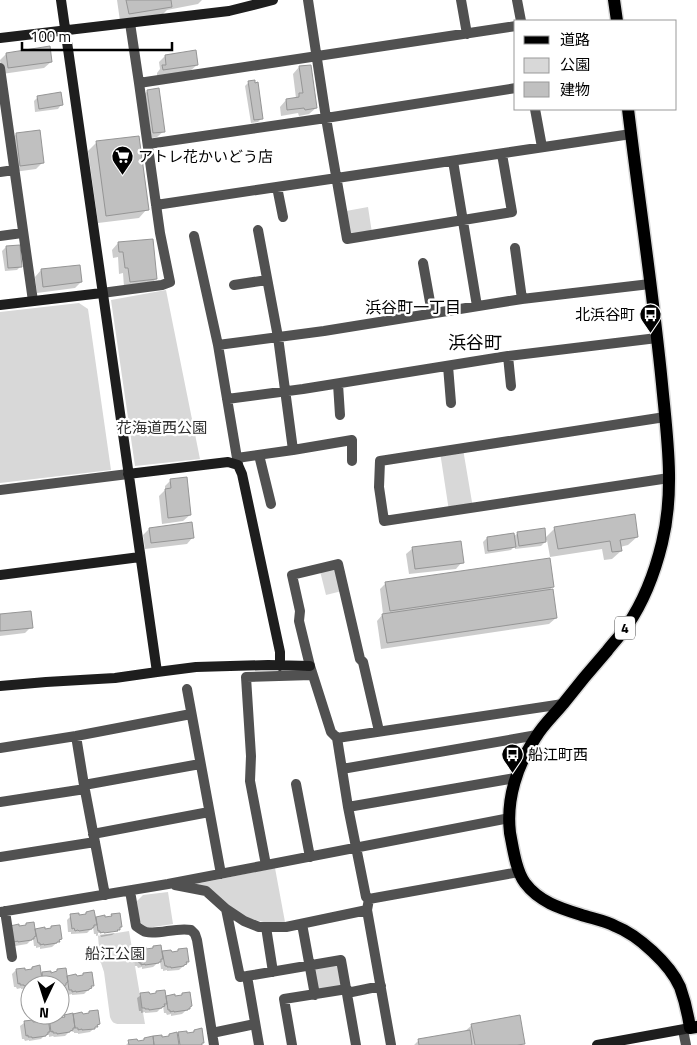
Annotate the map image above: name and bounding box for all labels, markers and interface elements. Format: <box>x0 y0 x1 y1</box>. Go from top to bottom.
scale bar <box>22 20 172 52</box>
legend <box>514 20 677 110</box>
text: 100 m <box>30 25 71 48</box>
text: 道路 <box>560 28 590 51</box>
text: 公園 <box>560 53 590 76</box>
text: 建物 <box>560 78 590 101</box>
supermarket icon: アトレ花かいどう店 <box>110 145 134 176</box>
place label: アトレ花かいどう店 <box>138 145 273 168</box>
district label: 浜谷町一丁目 <box>365 295 461 319</box>
place label: 北浜谷町 <box>575 303 635 326</box>
bus stop icon: 北浜谷町 <box>639 303 663 334</box>
district label: 浜谷町 <box>448 329 502 356</box>
park label: 花海道西公園 <box>117 416 207 439</box>
road number: 4 <box>615 616 635 640</box>
bus stop icon: 船江町西 <box>500 743 524 774</box>
place label: 船江町西 <box>528 743 588 766</box>
park label: 船江公園 <box>85 942 145 965</box>
north arrow <box>20 975 70 1025</box>
text: N <box>38 1003 50 1024</box>

